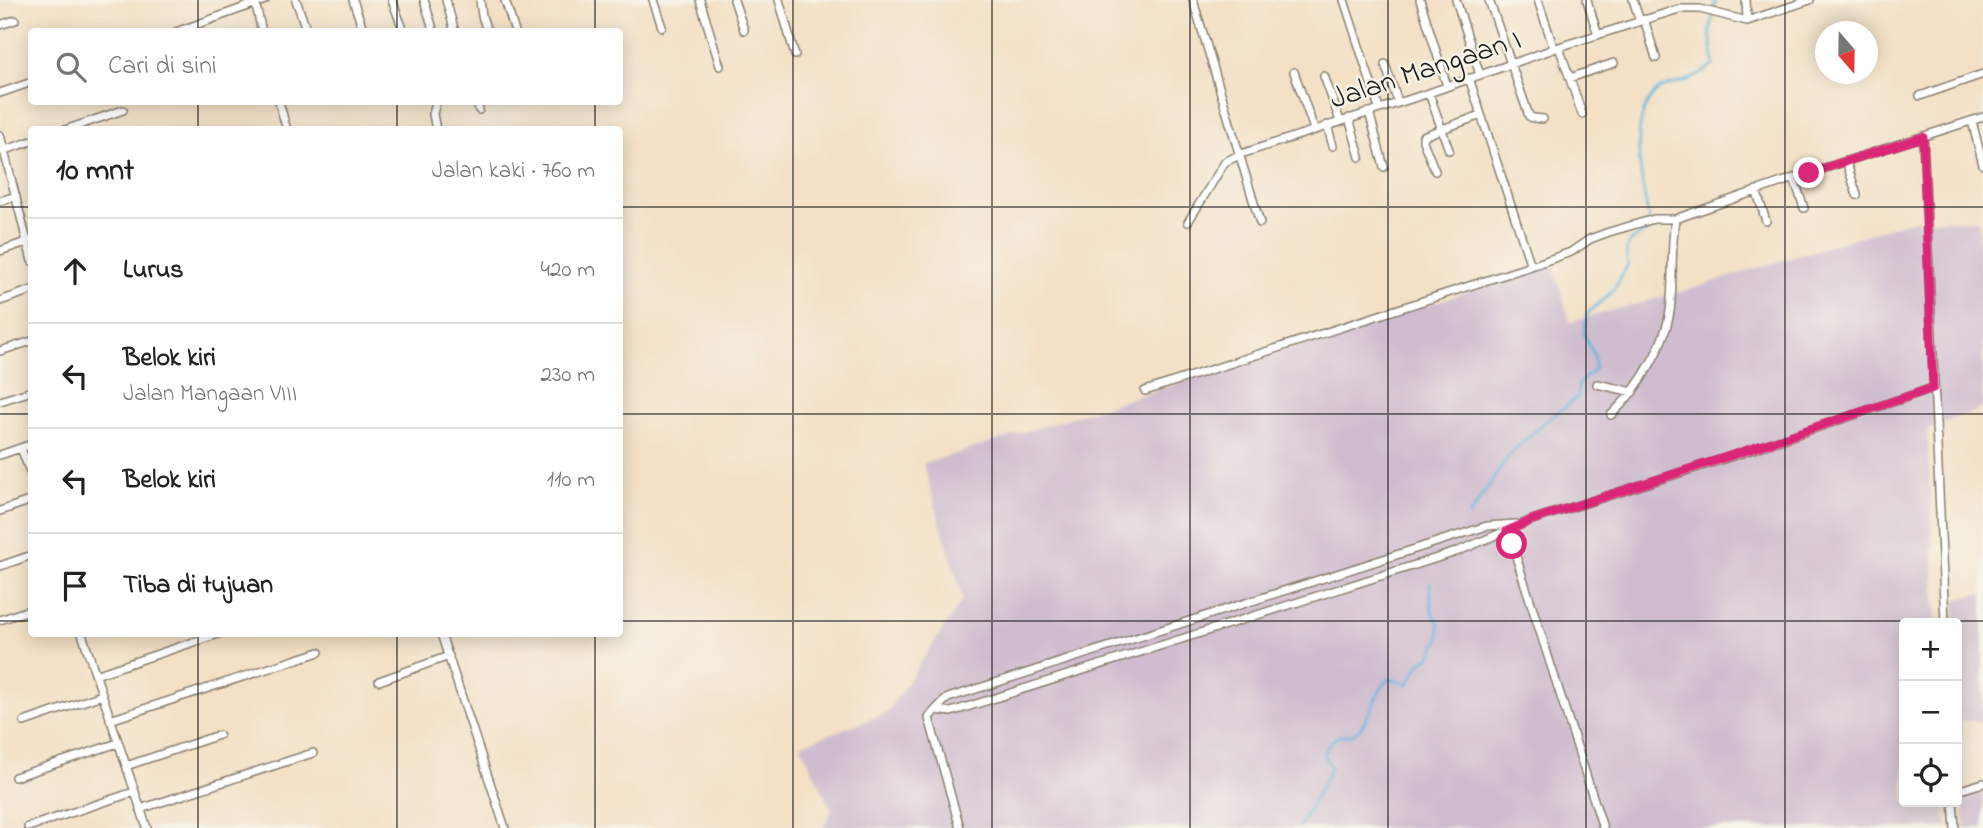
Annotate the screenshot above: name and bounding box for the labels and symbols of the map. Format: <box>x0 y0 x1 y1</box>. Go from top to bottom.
street label: Jalan Mangaan I <box>1325 19 1527 122</box>
north arrow <box>1815 21 1878 84</box>
route end <box>1793 157 1824 188</box>
route start <box>1496 528 1527 559</box>

